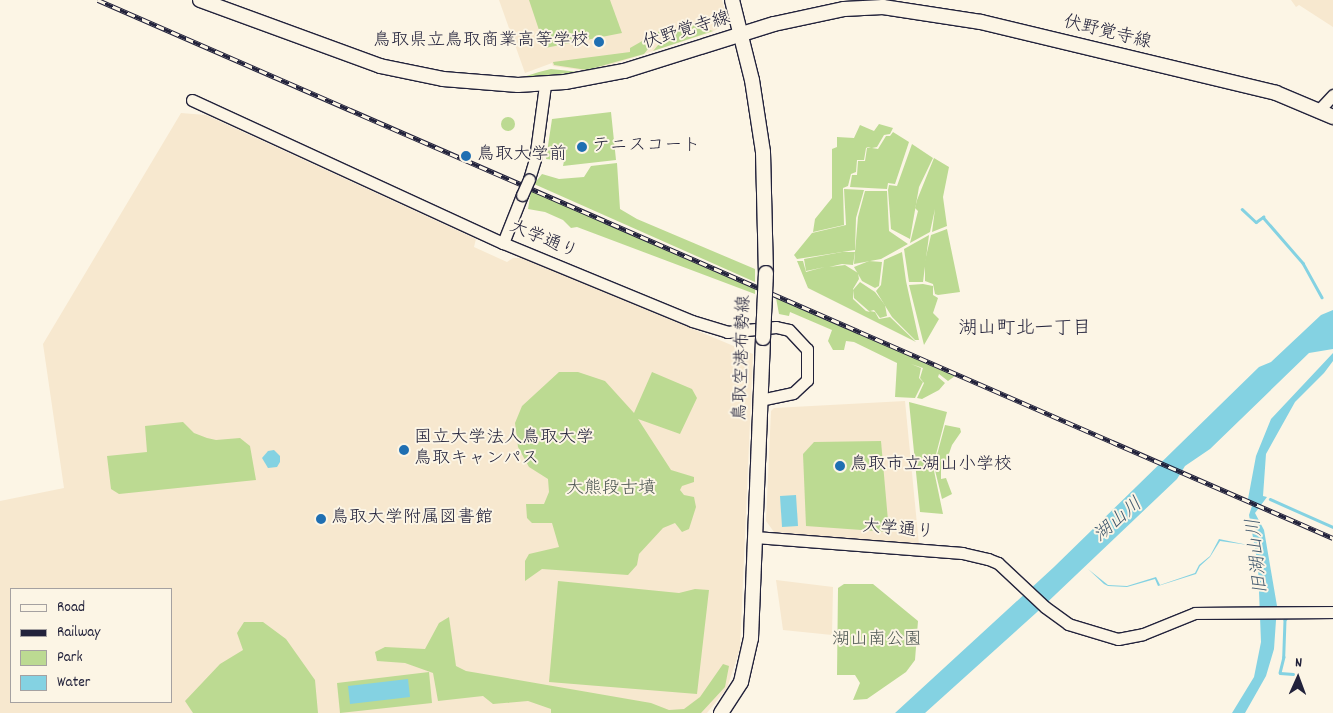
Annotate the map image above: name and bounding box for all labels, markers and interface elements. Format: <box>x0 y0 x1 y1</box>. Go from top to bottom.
street label: 伏野覚寺線 <box>641 9 733 55</box>
street label: 伏野覚寺線 <box>1061 13 1153 55</box>
place label: 鳥取県立鳥取商業高等学校 <box>373 31 589 53</box>
marker: 鳥取県立鳥取商業高等学校 <box>593 36 605 48</box>
place label: テニスコート <box>592 136 700 158</box>
marker: テニスコート <box>576 141 588 153</box>
place label: 鳥取大学前 <box>477 145 567 167</box>
marker: 鳥取大学前 <box>459 149 473 163</box>
street label: 大学通り <box>506 217 580 265</box>
street label: 鳥取空港布勢線 <box>731 295 757 421</box>
district label: 湖山町北一丁目 <box>959 319 1091 341</box>
place label: 国立大学法人鳥取大学 鳥取キャンパス <box>414 429 594 472</box>
marker: 国立大学法人鳥取大学 鳥取キャンパス <box>398 444 410 456</box>
place label: 鳥取市立湖山小学校 <box>850 455 1012 477</box>
marker: 鳥取市立湖山小学校 <box>834 460 846 472</box>
park label: 大熊段古墳 <box>566 479 656 501</box>
water label: 湖山川 <box>1090 494 1148 548</box>
place label: 鳥取大学附属図書館 <box>331 508 493 530</box>
marker: 鳥取大学附属図書館 <box>315 513 327 525</box>
street label: 大学通り <box>861 517 935 545</box>
water label: 旧湖山川 <box>1244 517 1274 595</box>
legend <box>10 588 172 703</box>
text: Road <box>57 597 85 619</box>
text: Railway <box>57 622 100 644</box>
park label: 湖山南公園 <box>832 630 922 652</box>
text: Park <box>57 647 83 669</box>
north arrow <box>1273 653 1323 703</box>
text: N <box>1295 653 1302 673</box>
text: Water <box>57 672 90 694</box>

